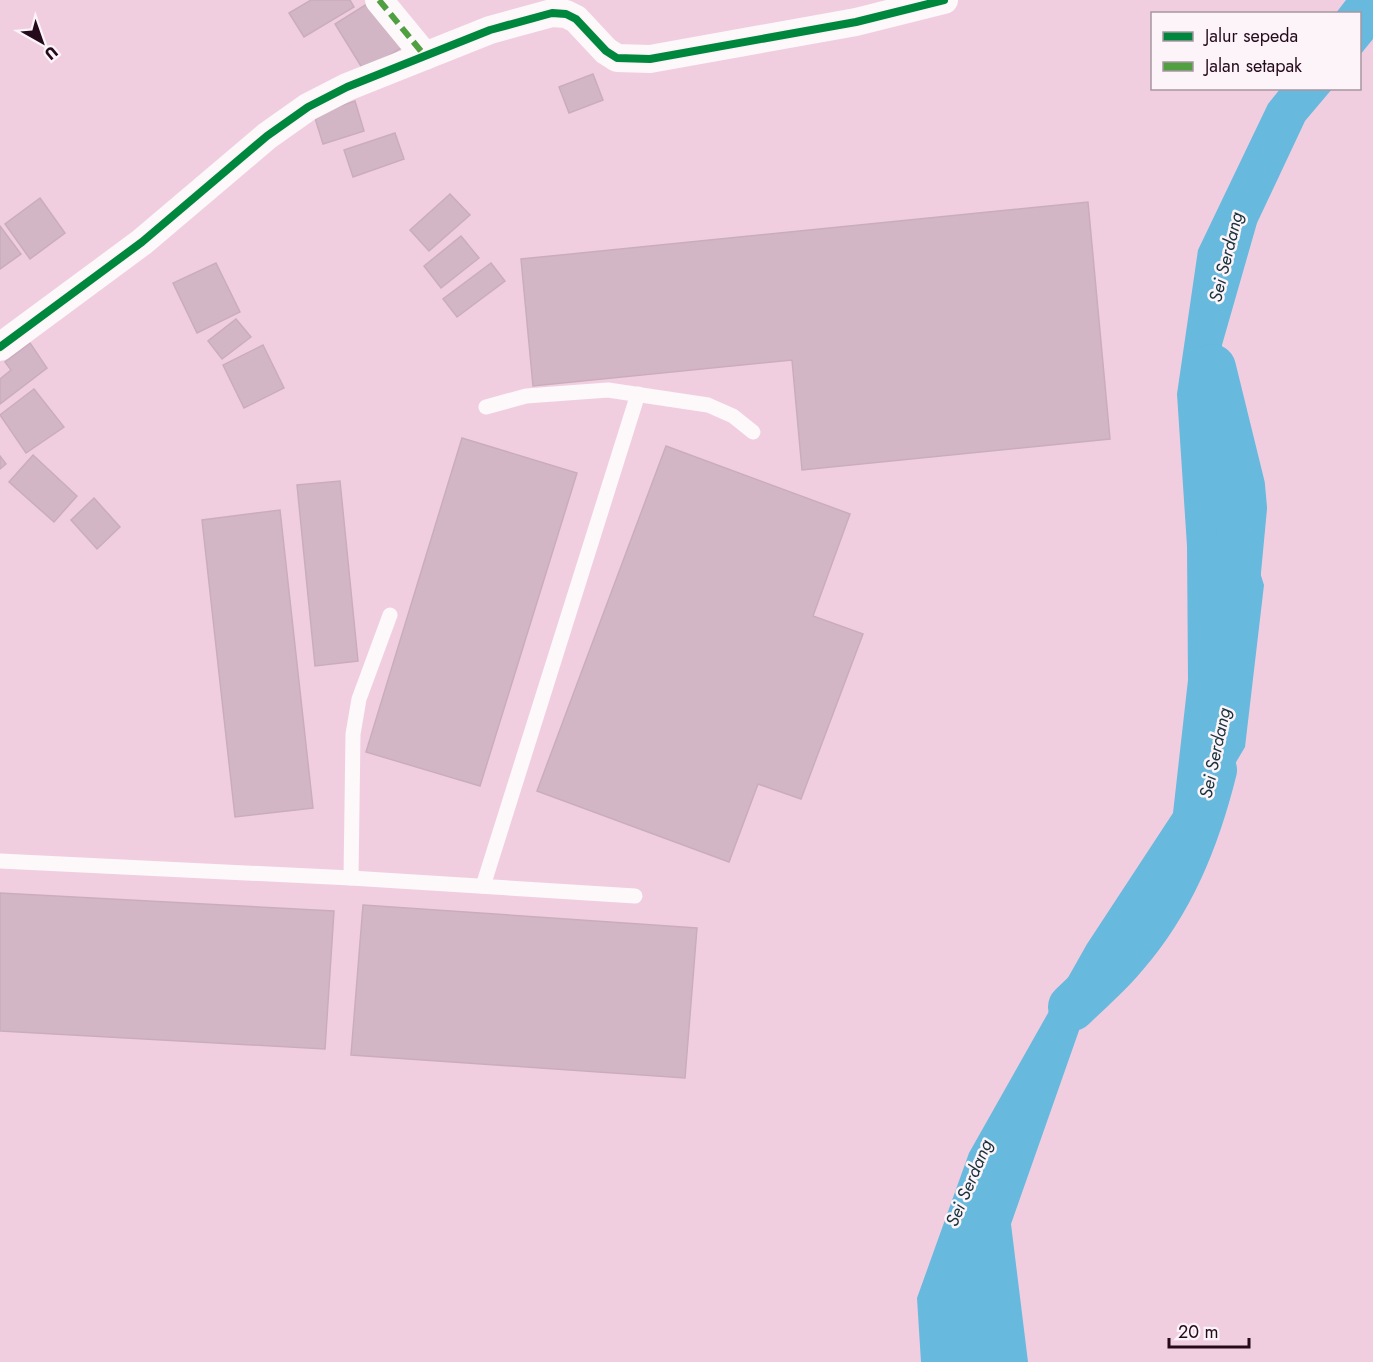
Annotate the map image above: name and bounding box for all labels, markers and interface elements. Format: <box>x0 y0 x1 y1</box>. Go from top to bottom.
north arrow <box>12 12 72 72</box>
legend <box>1151 12 1361 90</box>
text: Jalur sepeda <box>1203 23 1298 49</box>
text: U <box>40 41 63 66</box>
text: Jalan setapak <box>1203 53 1302 79</box>
water label: Sei Serdang <box>1202 209 1250 305</box>
water label: Sei Serdang <box>1193 705 1237 801</box>
water label: Sei Serdang <box>939 1135 999 1230</box>
scale bar <box>1169 1311 1248 1349</box>
text: 20 m <box>1178 1319 1218 1345</box>

